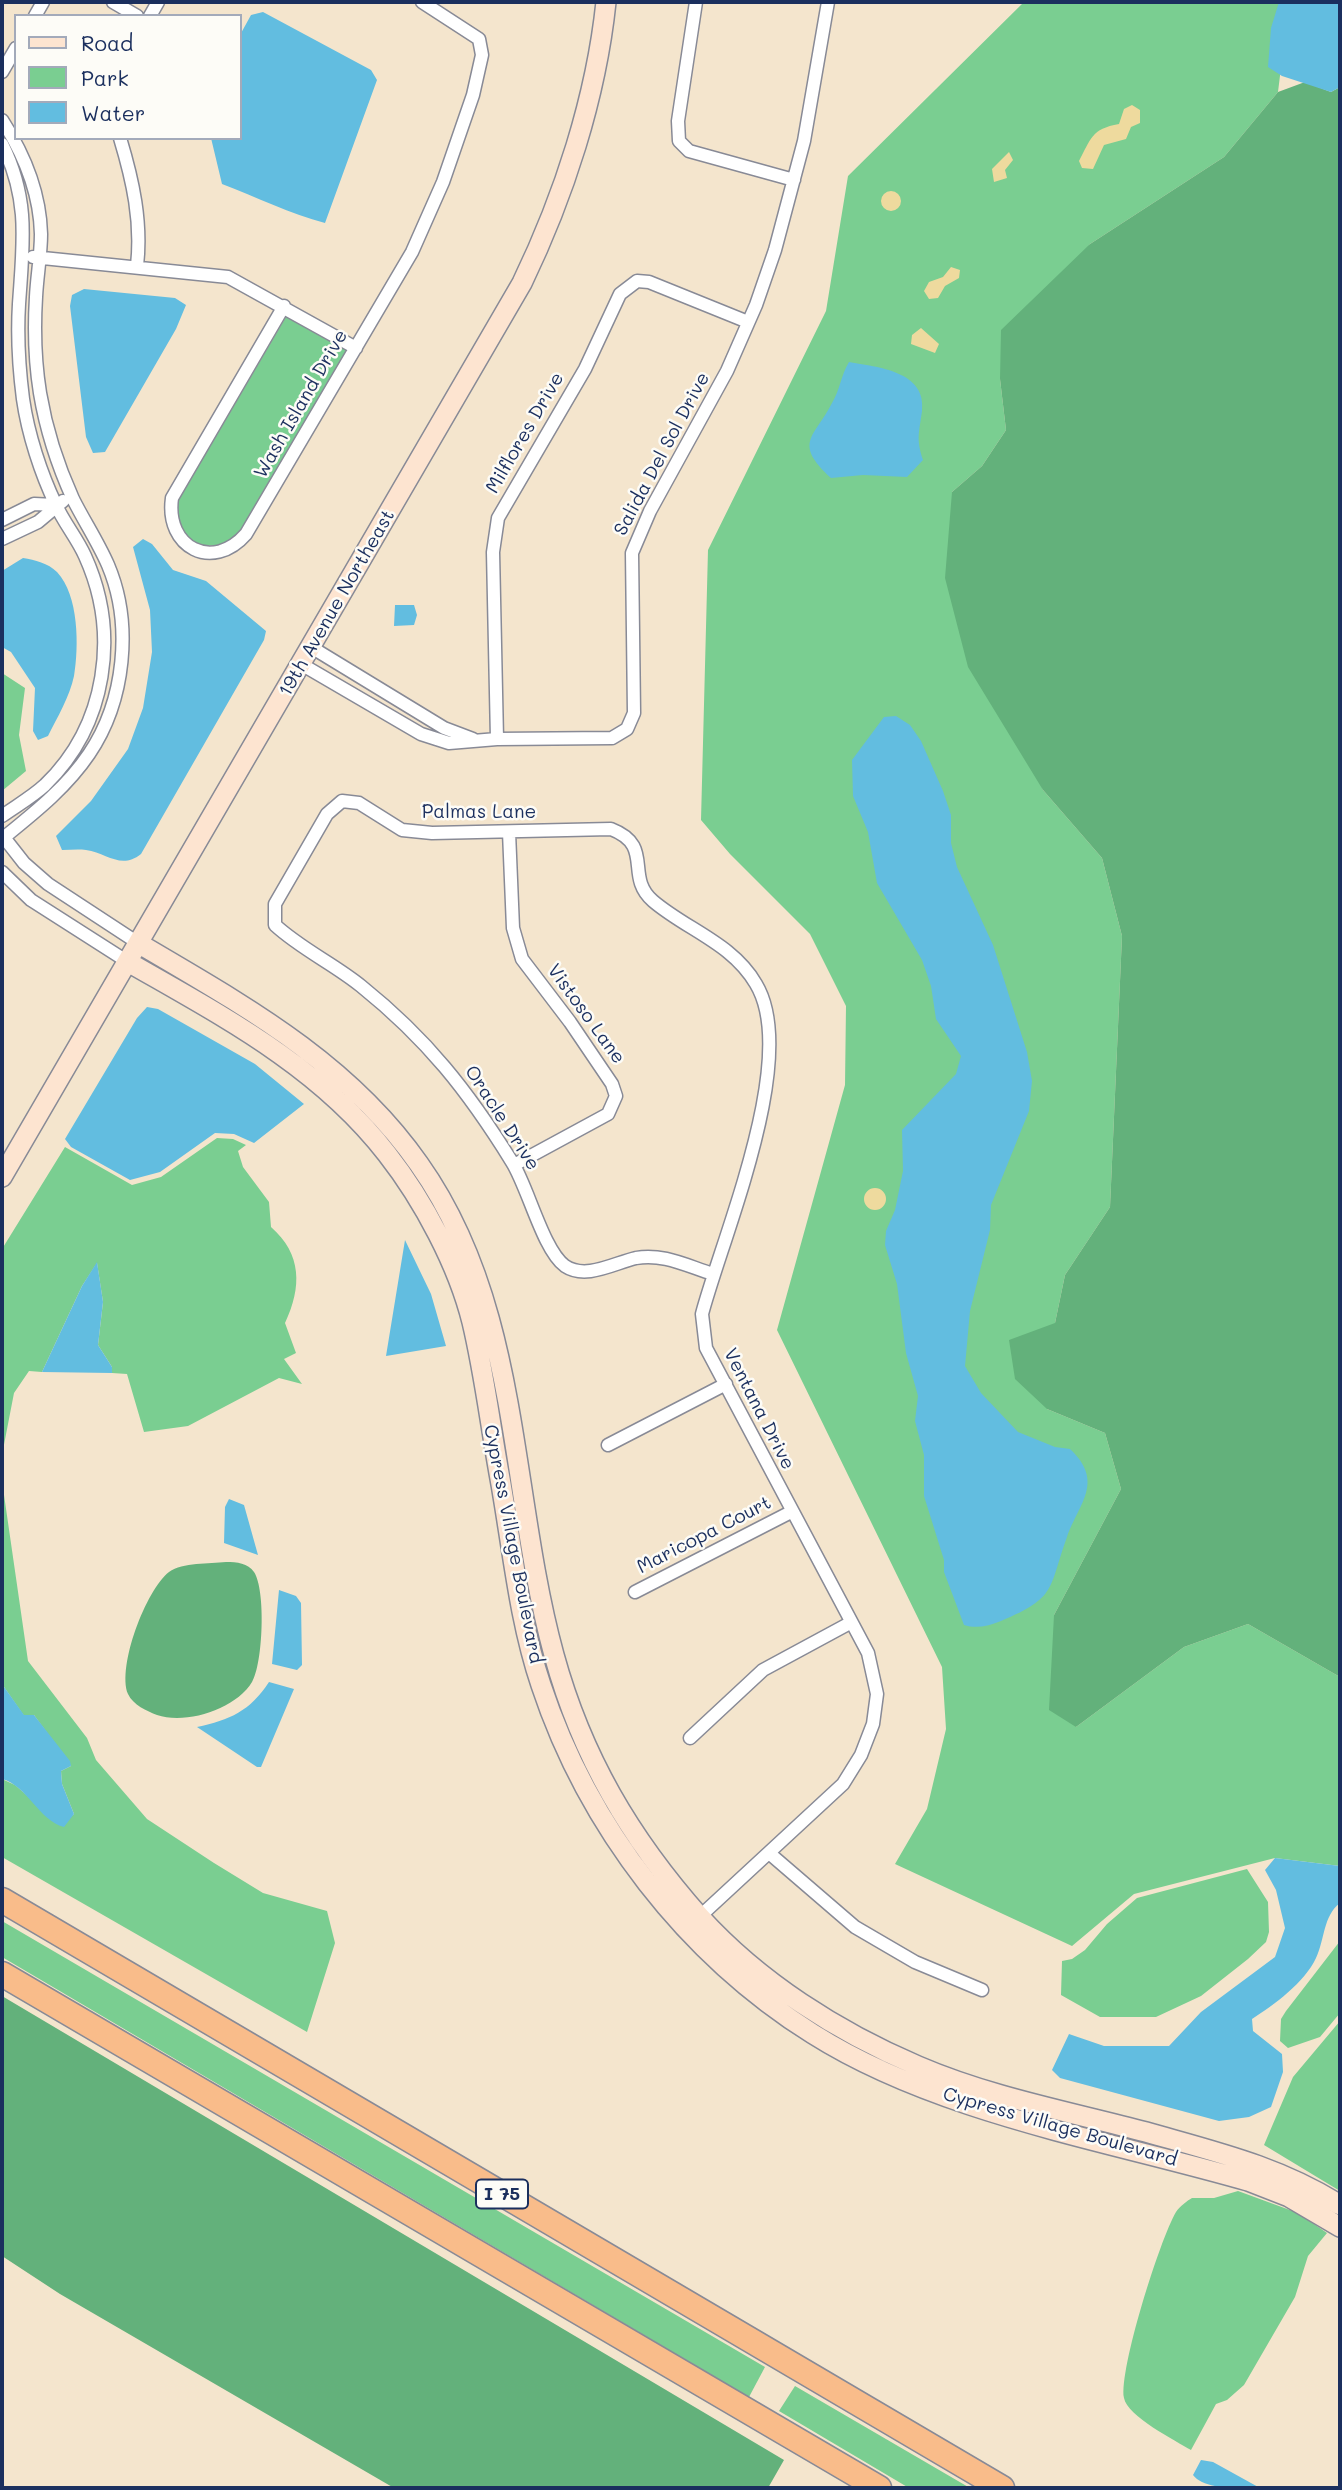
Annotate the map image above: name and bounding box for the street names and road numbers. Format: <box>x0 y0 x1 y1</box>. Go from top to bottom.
street label: Wash Island Drive <box>249 326 353 482</box>
street label: Milflores Drive <box>481 368 569 498</box>
street label: Salida Del Sol Drive <box>609 368 715 540</box>
street label: 19th Avenue Northeast <box>274 506 400 700</box>
street label: Palmas Lane <box>422 801 536 823</box>
street label: Vistoso Lane <box>542 960 630 1068</box>
street label: Oracle Drive <box>460 1061 544 1175</box>
street label: Ventana Drive <box>719 1344 799 1474</box>
street label: Cypress Village Boulevard <box>479 1423 547 1665</box>
street label: Maricopa Court <box>633 1491 775 1579</box>
street label: Cypress Village Boulevard <box>940 2083 1180 2171</box>
road number: I 75 <box>476 2180 528 2208</box>

